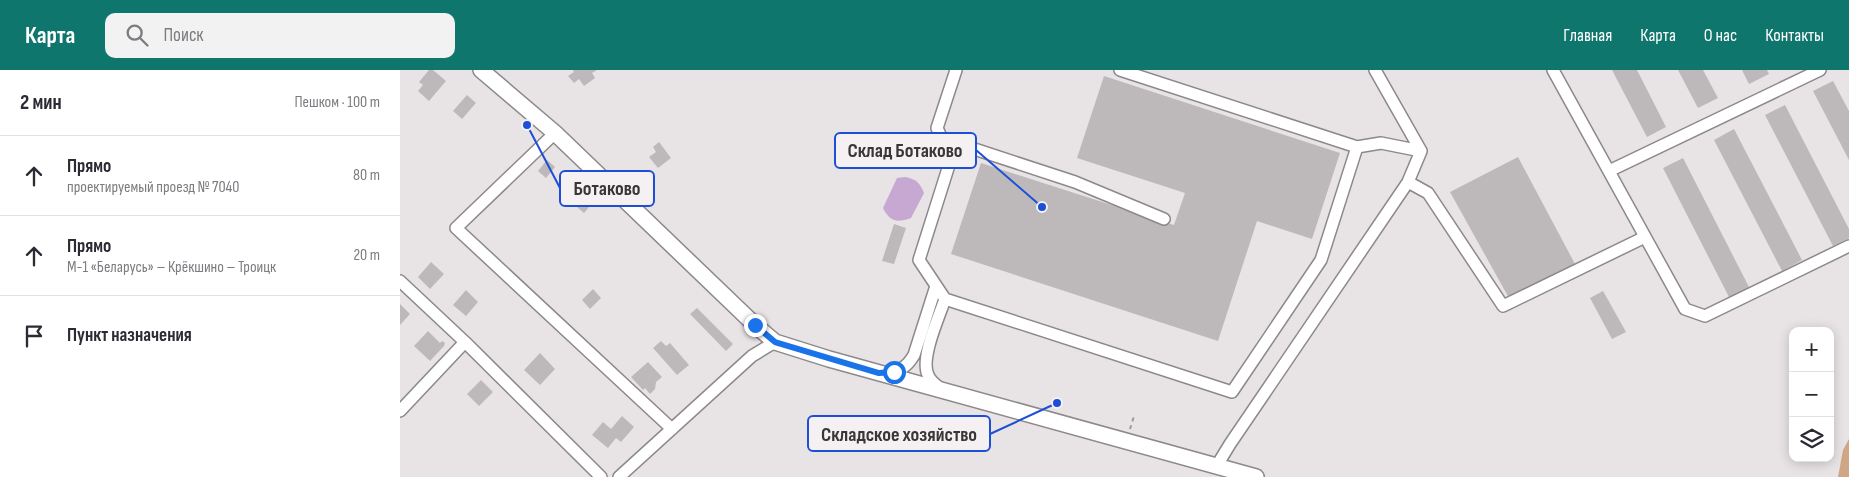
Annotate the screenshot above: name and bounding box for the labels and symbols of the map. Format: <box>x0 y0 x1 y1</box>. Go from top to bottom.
callout: Склад Ботаково <box>835 133 976 168</box>
text: Склад Ботаково <box>847 139 963 163</box>
callout: Ботаково <box>560 171 654 206</box>
text: Ботаково <box>573 177 641 201</box>
route end <box>744 314 767 337</box>
route start <box>883 361 906 384</box>
callout: Складское хозяйство <box>808 416 990 451</box>
text: Складское хозяйство <box>821 423 977 447</box>

